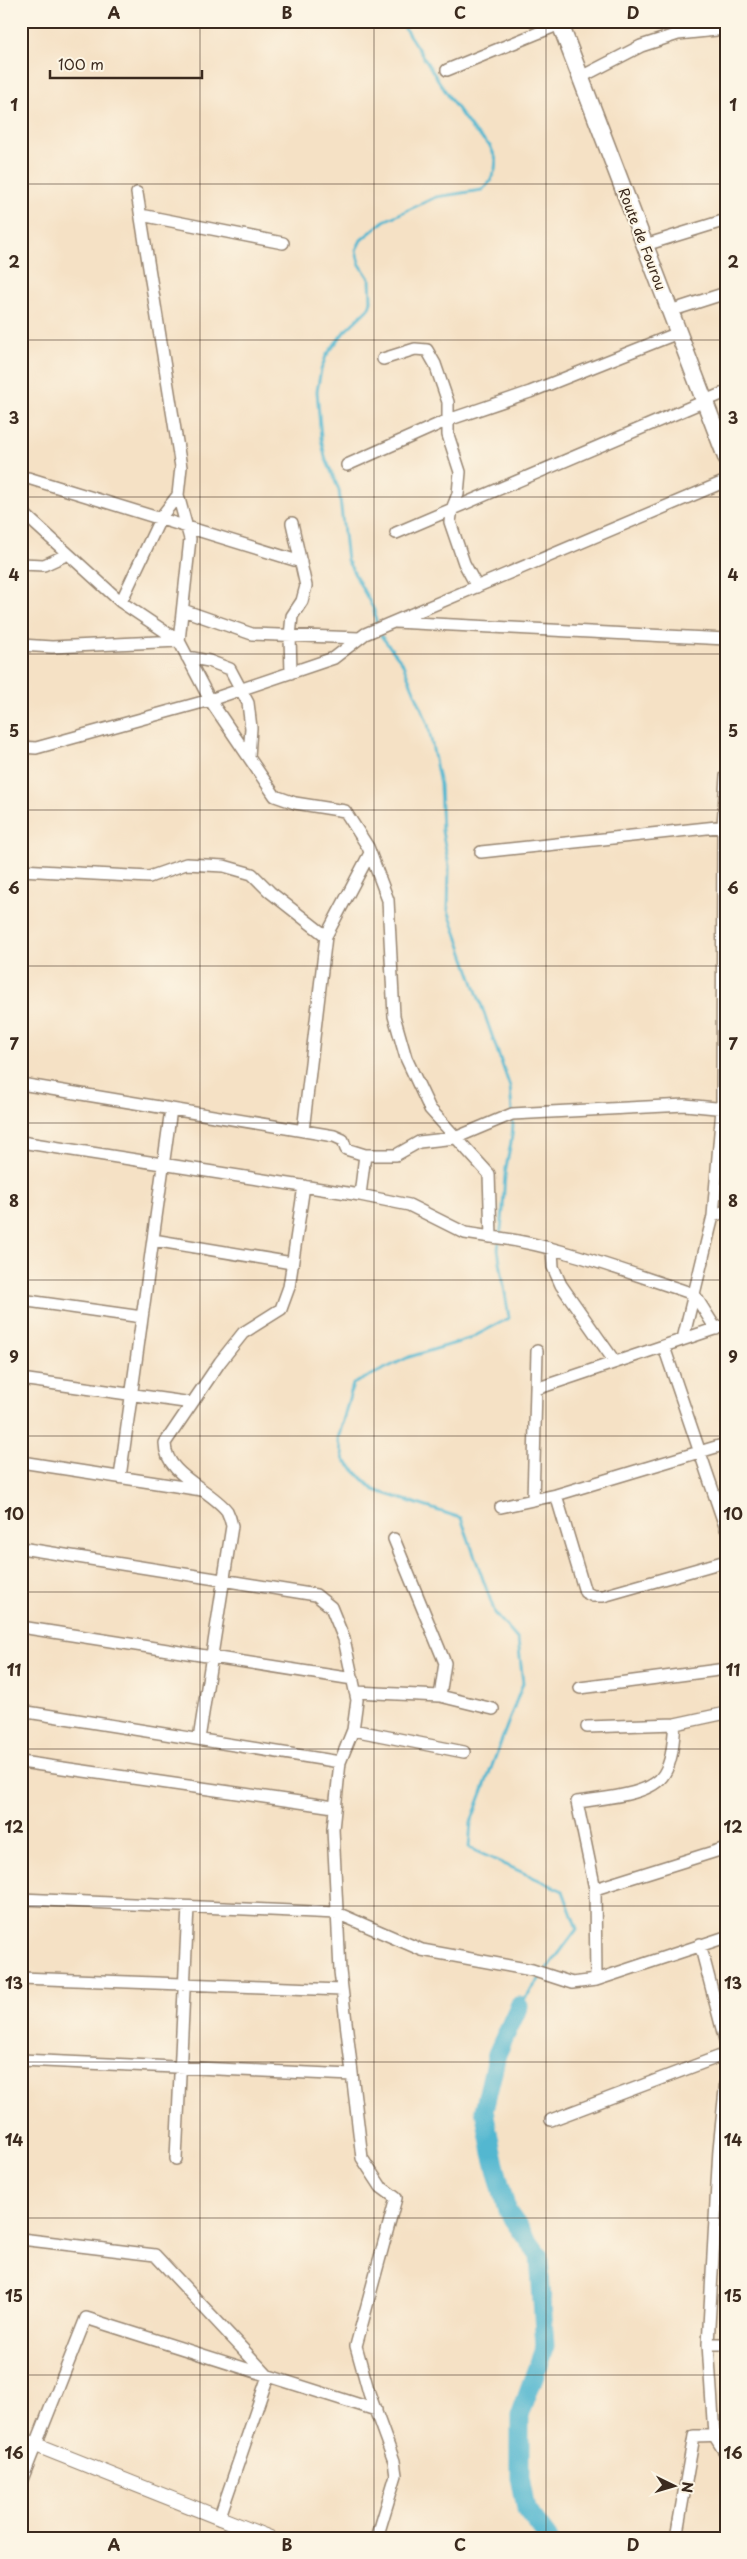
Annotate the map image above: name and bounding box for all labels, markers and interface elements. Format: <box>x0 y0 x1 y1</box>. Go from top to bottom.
text: A <box>108 0 121 24</box>
text: B <box>282 0 293 24</box>
text: C <box>454 0 466 24</box>
text: D <box>627 0 639 24</box>
scale bar <box>50 48 202 80</box>
text: 100 m <box>58 52 104 75</box>
text: 1 <box>10 92 18 116</box>
text: 1 <box>729 92 737 116</box>
street label: Route de Fourou <box>613 185 672 293</box>
text: 2 <box>8 249 20 273</box>
text: 2 <box>727 249 739 273</box>
text: 3 <box>9 405 19 429</box>
text: 3 <box>728 405 738 429</box>
text: 4 <box>9 562 20 586</box>
text: 4 <box>728 562 739 586</box>
text: 5 <box>9 718 19 742</box>
text: 5 <box>728 718 738 742</box>
text: 6 <box>8 875 20 899</box>
text: 6 <box>727 875 739 899</box>
text: 7 <box>9 1031 19 1055</box>
text: 7 <box>728 1031 738 1055</box>
text: 8 <box>9 1188 19 1212</box>
text: 8 <box>728 1188 738 1212</box>
text: 9 <box>9 1344 19 1368</box>
text: 9 <box>728 1344 738 1368</box>
text: 10 <box>4 1501 24 1525</box>
text: 10 <box>723 1501 743 1525</box>
text: 11 <box>7 1657 21 1681</box>
text: 11 <box>726 1657 740 1681</box>
text: 12 <box>5 1814 23 1838</box>
text: 12 <box>724 1814 742 1838</box>
text: 13 <box>5 1970 23 1994</box>
text: 13 <box>724 1970 742 1994</box>
text: 14 <box>5 2127 23 2151</box>
text: 14 <box>724 2127 742 2151</box>
text: 15 <box>5 2283 23 2307</box>
text: 15 <box>724 2283 742 2307</box>
text: 16 <box>5 2440 23 2464</box>
text: 16 <box>724 2440 742 2464</box>
north arrow <box>650 2462 700 2512</box>
text: N <box>677 2481 698 2494</box>
text: A <box>108 2532 121 2556</box>
text: B <box>282 2532 293 2556</box>
text: C <box>454 2532 466 2556</box>
text: D <box>627 2532 639 2556</box>

